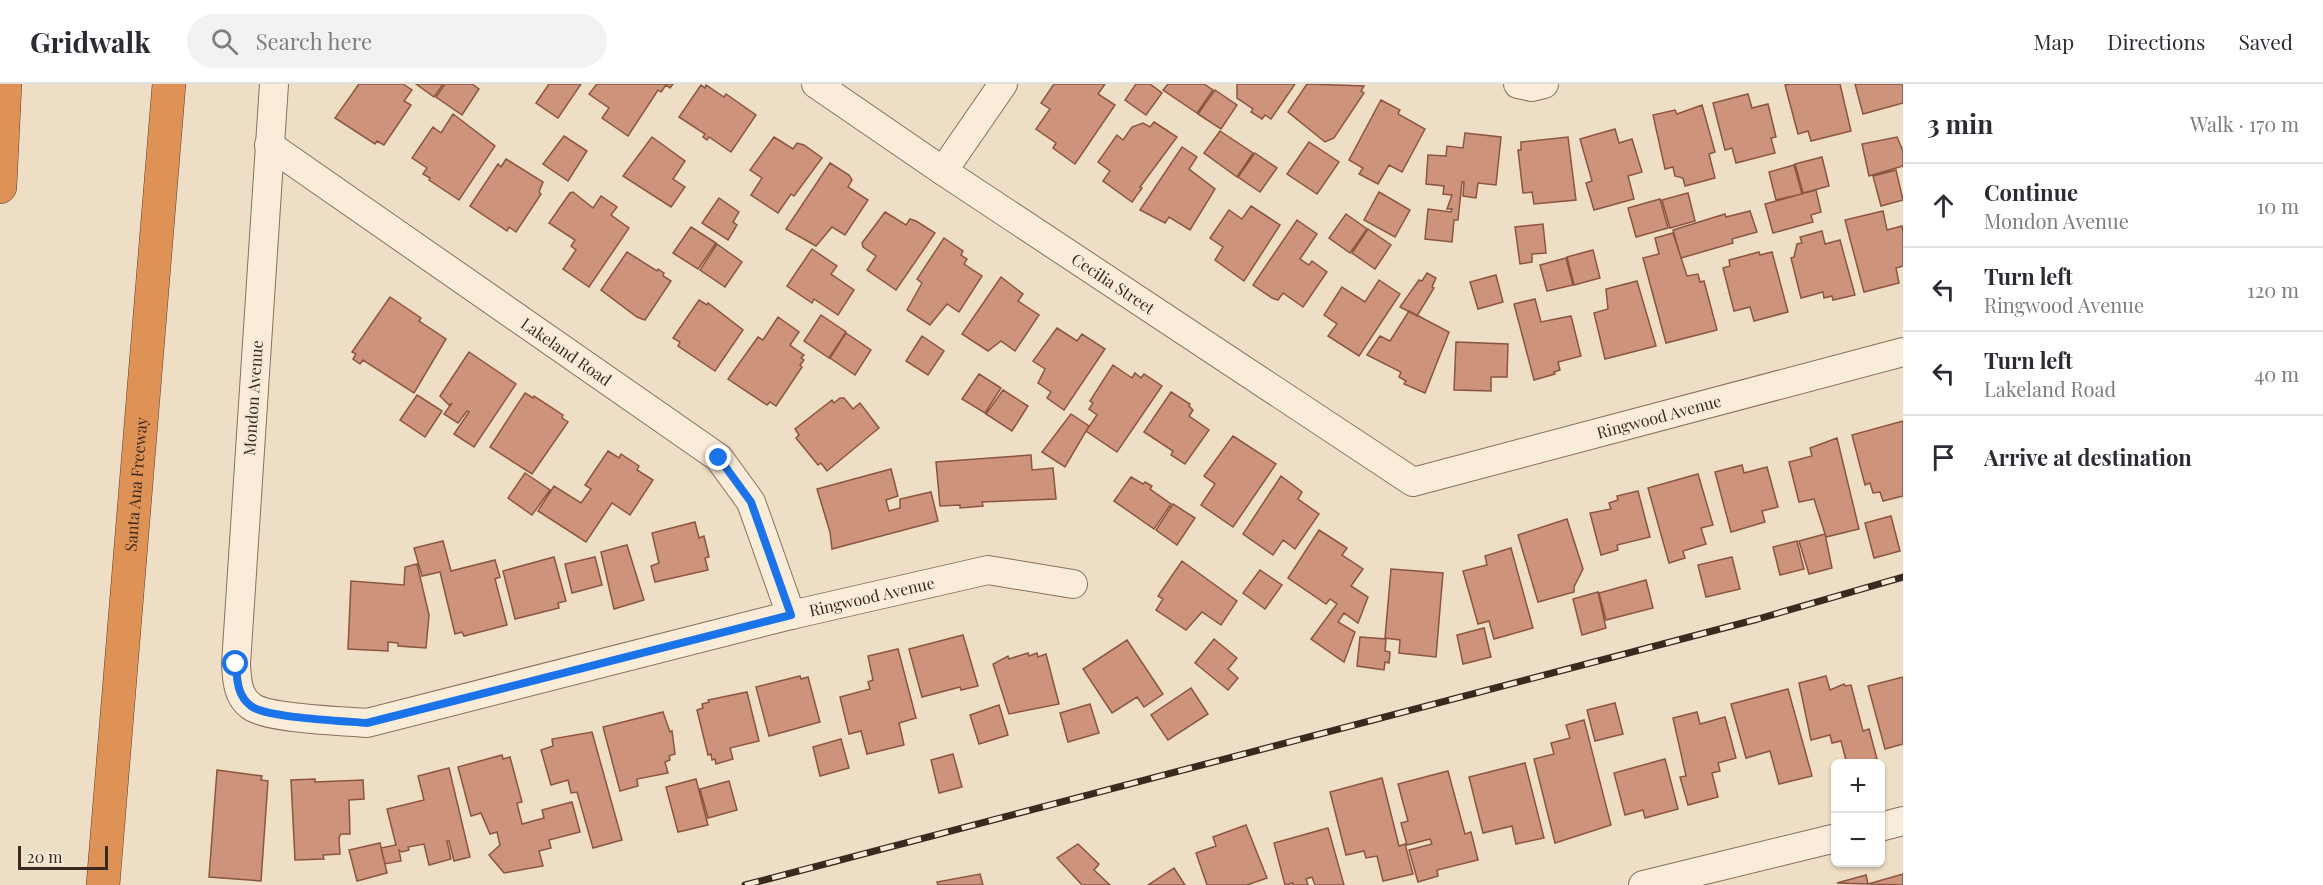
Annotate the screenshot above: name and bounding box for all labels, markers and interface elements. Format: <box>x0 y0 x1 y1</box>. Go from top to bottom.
search box <box>187 14 607 68</box>
text: Gridwalk <box>30 23 151 60</box>
icon: search <box>208 25 241 58</box>
text: Search here <box>256 26 372 56</box>
text: Map <box>2033 27 2074 55</box>
text: Directions <box>2107 27 2205 55</box>
text: Saved <box>2238 27 2293 55</box>
text: 3 min <box>1927 106 1993 141</box>
text: Walk · 170 m <box>2190 110 2299 137</box>
text: Continue <box>1984 177 2078 207</box>
icon: ahead <box>1927 189 1960 222</box>
text: 10 m <box>2257 192 2299 219</box>
text: Mondon Avenue <box>1984 207 2129 234</box>
street label: Cecilia Street <box>1068 248 1159 319</box>
text: Turn left <box>1984 261 2073 291</box>
icon: left <box>1927 273 1960 306</box>
text: 120 m <box>2247 276 2299 303</box>
text: Ringwood Avenue <box>1984 291 2144 318</box>
street label: Lakeland Road <box>517 313 616 390</box>
street label: Mondon Avenue <box>238 339 267 456</box>
text: Turn left <box>1984 345 2073 375</box>
icon: left <box>1927 357 1960 390</box>
text: 40 m <box>2254 360 2299 387</box>
text: Lakeland Road <box>1984 375 2116 402</box>
street label: Ringwood Avenue <box>1594 390 1723 443</box>
street label: Santa Ana Freeway <box>120 416 152 552</box>
icon: arrive <box>1927 441 1960 474</box>
text: Arrive at destination <box>1984 442 2192 472</box>
route end <box>705 444 731 470</box>
street label: Ringwood Avenue <box>807 572 936 621</box>
route start <box>222 650 248 676</box>
map controls <box>1831 759 1885 867</box>
button: + <box>1831 759 1885 813</box>
button: − <box>1831 813 1885 867</box>
scale bar <box>18 843 108 870</box>
text: 20 m <box>27 846 62 867</box>

